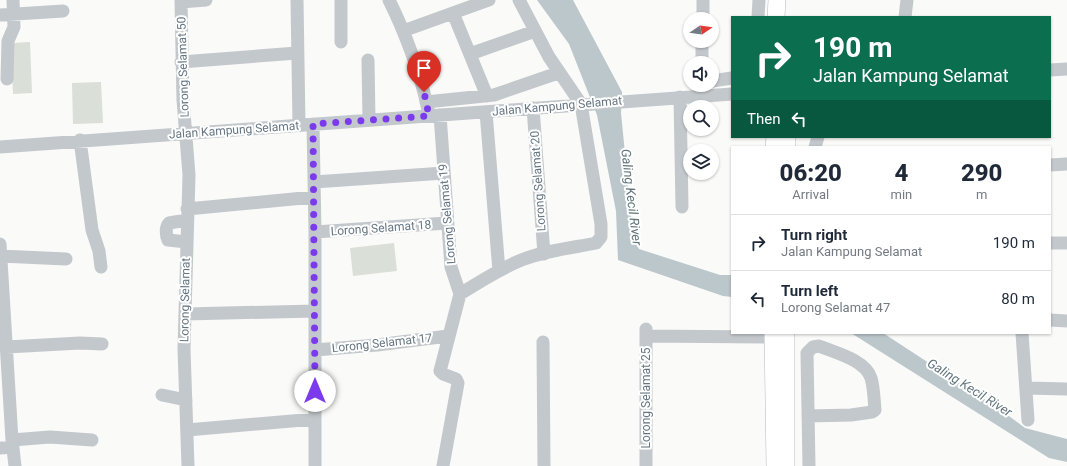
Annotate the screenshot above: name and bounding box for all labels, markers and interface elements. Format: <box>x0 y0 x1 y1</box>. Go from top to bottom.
north arrow <box>683 12 719 48</box>
map controls <box>683 12 719 180</box>
street label: Lorong Selamat 50 <box>174 16 192 118</box>
text: 190 m <box>813 31 892 64</box>
icon: right <box>747 32 799 84</box>
pin <box>407 51 441 92</box>
button: sound <box>683 56 719 92</box>
icon: arrive <box>413 57 435 79</box>
text: Jalan Kampung Selamat <box>813 65 1009 86</box>
street label: Jalan Kampung Selamat <box>491 93 623 119</box>
button: search <box>683 100 719 136</box>
icon: left <box>788 108 810 130</box>
text: Then <box>747 110 780 128</box>
street label: Jalan Kampung Selamat <box>168 118 300 142</box>
street label: Lorong Selamat 20 <box>527 130 548 232</box>
button: layers <box>683 144 719 180</box>
water label: Galing Kecil River <box>618 148 645 247</box>
text: 06:20 <box>780 159 842 187</box>
text: 4 <box>894 159 908 187</box>
text: 290 <box>961 159 1002 187</box>
street label: Lorong Selamat 19 <box>436 163 458 265</box>
text: Arrival <box>792 187 829 202</box>
text: min <box>891 187 912 202</box>
text: m <box>976 187 987 202</box>
street label: Lorong Selamat 18 <box>330 217 432 238</box>
text: Turn right <box>781 226 847 244</box>
icon: right <box>747 232 769 254</box>
text: 190 m <box>993 234 1035 252</box>
text: Jalan Kampung Selamat <box>781 244 922 259</box>
street label: Lorong Selamat <box>177 258 193 342</box>
text: Turn left <box>781 282 838 300</box>
icon: left <box>747 288 769 310</box>
text: 80 m <box>1001 290 1035 308</box>
text: Lorong Selamat 47 <box>781 300 890 315</box>
street label: Lorong Selamat 17 <box>331 331 433 355</box>
street label: Lorong Selamat 25 <box>639 347 653 448</box>
water label: Galing Kecil River <box>925 355 1015 420</box>
position arrow <box>294 370 336 412</box>

